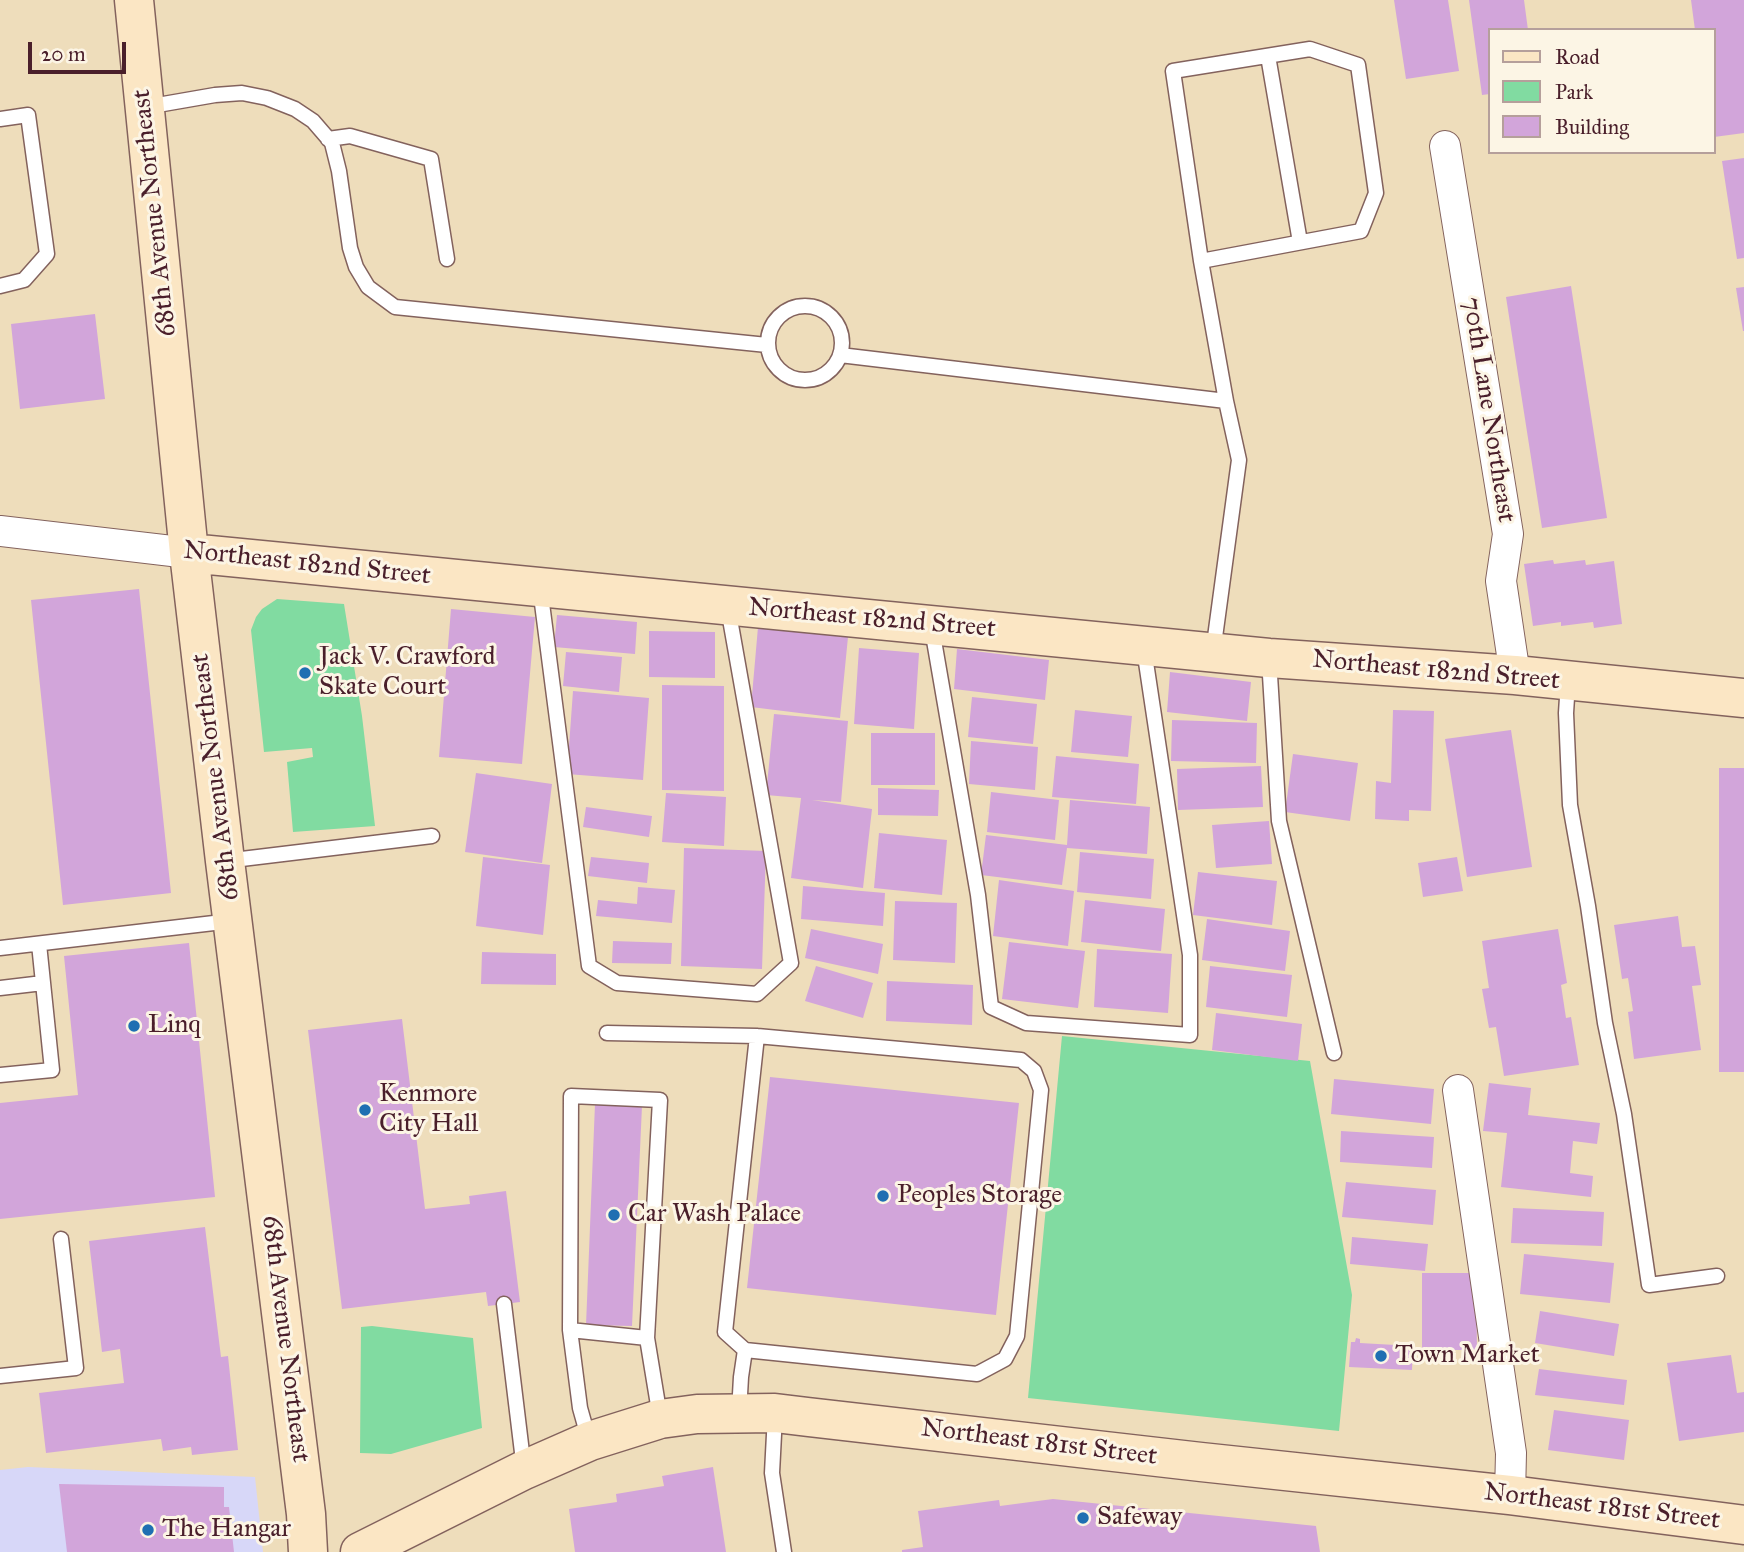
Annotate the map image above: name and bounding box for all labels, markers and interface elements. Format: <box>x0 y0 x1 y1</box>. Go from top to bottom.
scale bar <box>32 28 130 72</box>
legend <box>1488 28 1716 154</box>
text: 20 m <box>41 41 86 67</box>
text: Road <box>1555 44 1600 70</box>
text: Park <box>1555 79 1593 105</box>
street label: 68th Avenue Northeast <box>126 88 184 338</box>
text: Building <box>1555 114 1629 140</box>
street label: 70th Lane Northeast <box>1455 295 1521 525</box>
street label: Northeast 182nd Street <box>182 535 432 593</box>
street label: Northeast 182nd Street <box>747 593 997 645</box>
place label: Jack V. Crawford Skate Court <box>319 642 496 704</box>
street label: Northeast 182nd Street <box>1311 645 1561 697</box>
street label: 68th Avenue Northeast <box>185 652 247 902</box>
marker: Jack V. Crawford Skate Court <box>297 665 313 681</box>
place label: Linq <box>148 1010 201 1042</box>
marker: Linq <box>126 1018 142 1034</box>
place label: Kenmore City Hall <box>379 1079 478 1140</box>
marker: Kenmore City Hall <box>357 1102 373 1118</box>
place label: Peoples Storage <box>897 1180 1062 1212</box>
marker: Peoples Storage <box>875 1188 891 1204</box>
place label: Car Wash Palace <box>628 1199 801 1231</box>
marker: Car Wash Palace <box>606 1207 622 1223</box>
street label: 68th Avenue Northeast <box>254 1214 316 1464</box>
place label: Town Market <box>1395 1340 1540 1372</box>
marker: Town Market <box>1373 1348 1389 1364</box>
street label: Northeast 181st Street <box>919 1413 1159 1473</box>
street label: Northeast 181st Street <box>1482 1477 1722 1537</box>
place label: Safeway <box>1097 1502 1182 1534</box>
marker: Safeway <box>1075 1510 1091 1526</box>
place label: The Hangar <box>162 1514 291 1546</box>
marker: The Hangar <box>140 1522 156 1538</box>

